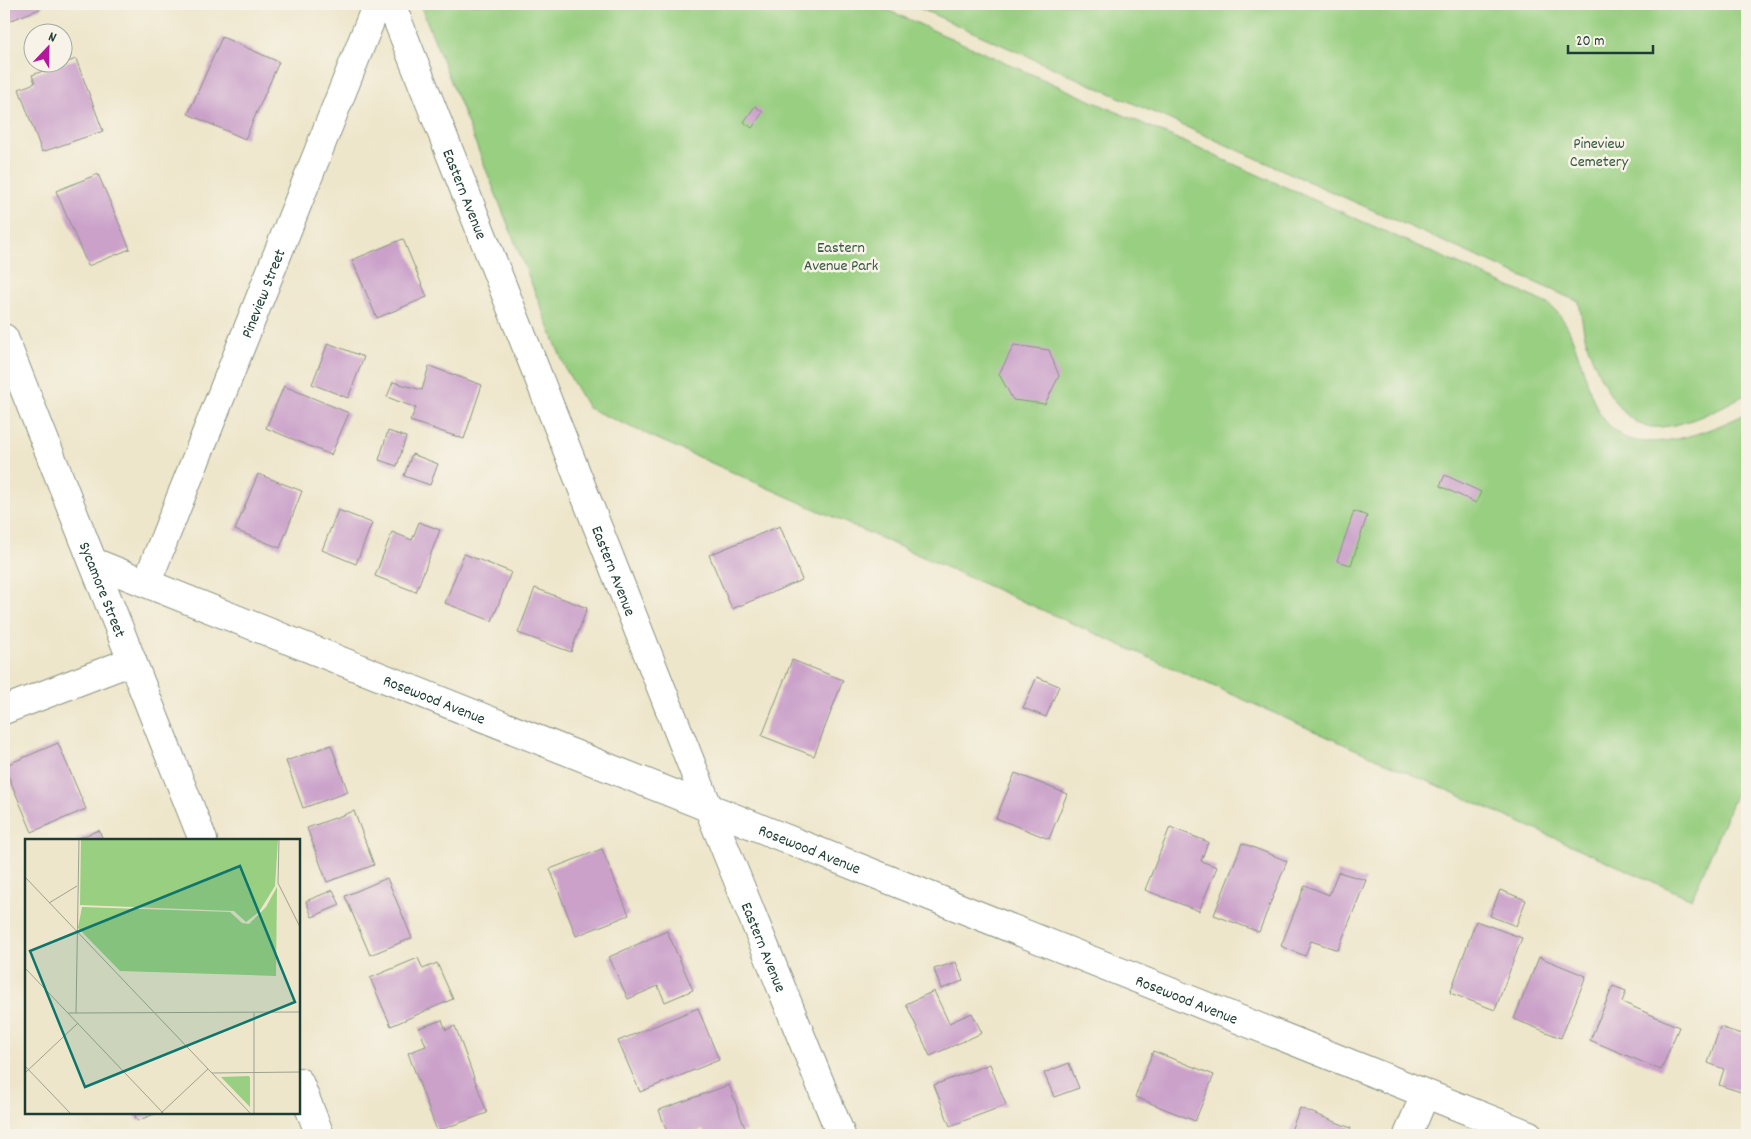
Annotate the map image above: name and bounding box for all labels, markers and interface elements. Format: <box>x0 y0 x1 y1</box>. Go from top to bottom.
north arrow <box>22 22 72 72</box>
scale bar <box>1568 22 1654 54</box>
text: N <box>45 27 59 48</box>
text: 20 m <box>1576 31 1604 53</box>
park label: Pineview Cemetery <box>1570 133 1629 174</box>
street label: Eastern Avenue <box>435 146 492 243</box>
park label: Eastern Avenue Park <box>804 237 878 278</box>
street label: Pineview Street <box>236 246 292 342</box>
street label: Eastern Avenue <box>584 523 641 620</box>
street label: Sycamore Street <box>72 539 131 641</box>
street label: Rosewood Avenue <box>379 670 488 731</box>
street label: Rosewood Avenue <box>755 820 864 881</box>
inset map <box>25 839 300 1114</box>
street label: Eastern Avenue <box>734 899 791 996</box>
street label: Rosewood Avenue <box>1132 970 1241 1032</box>

